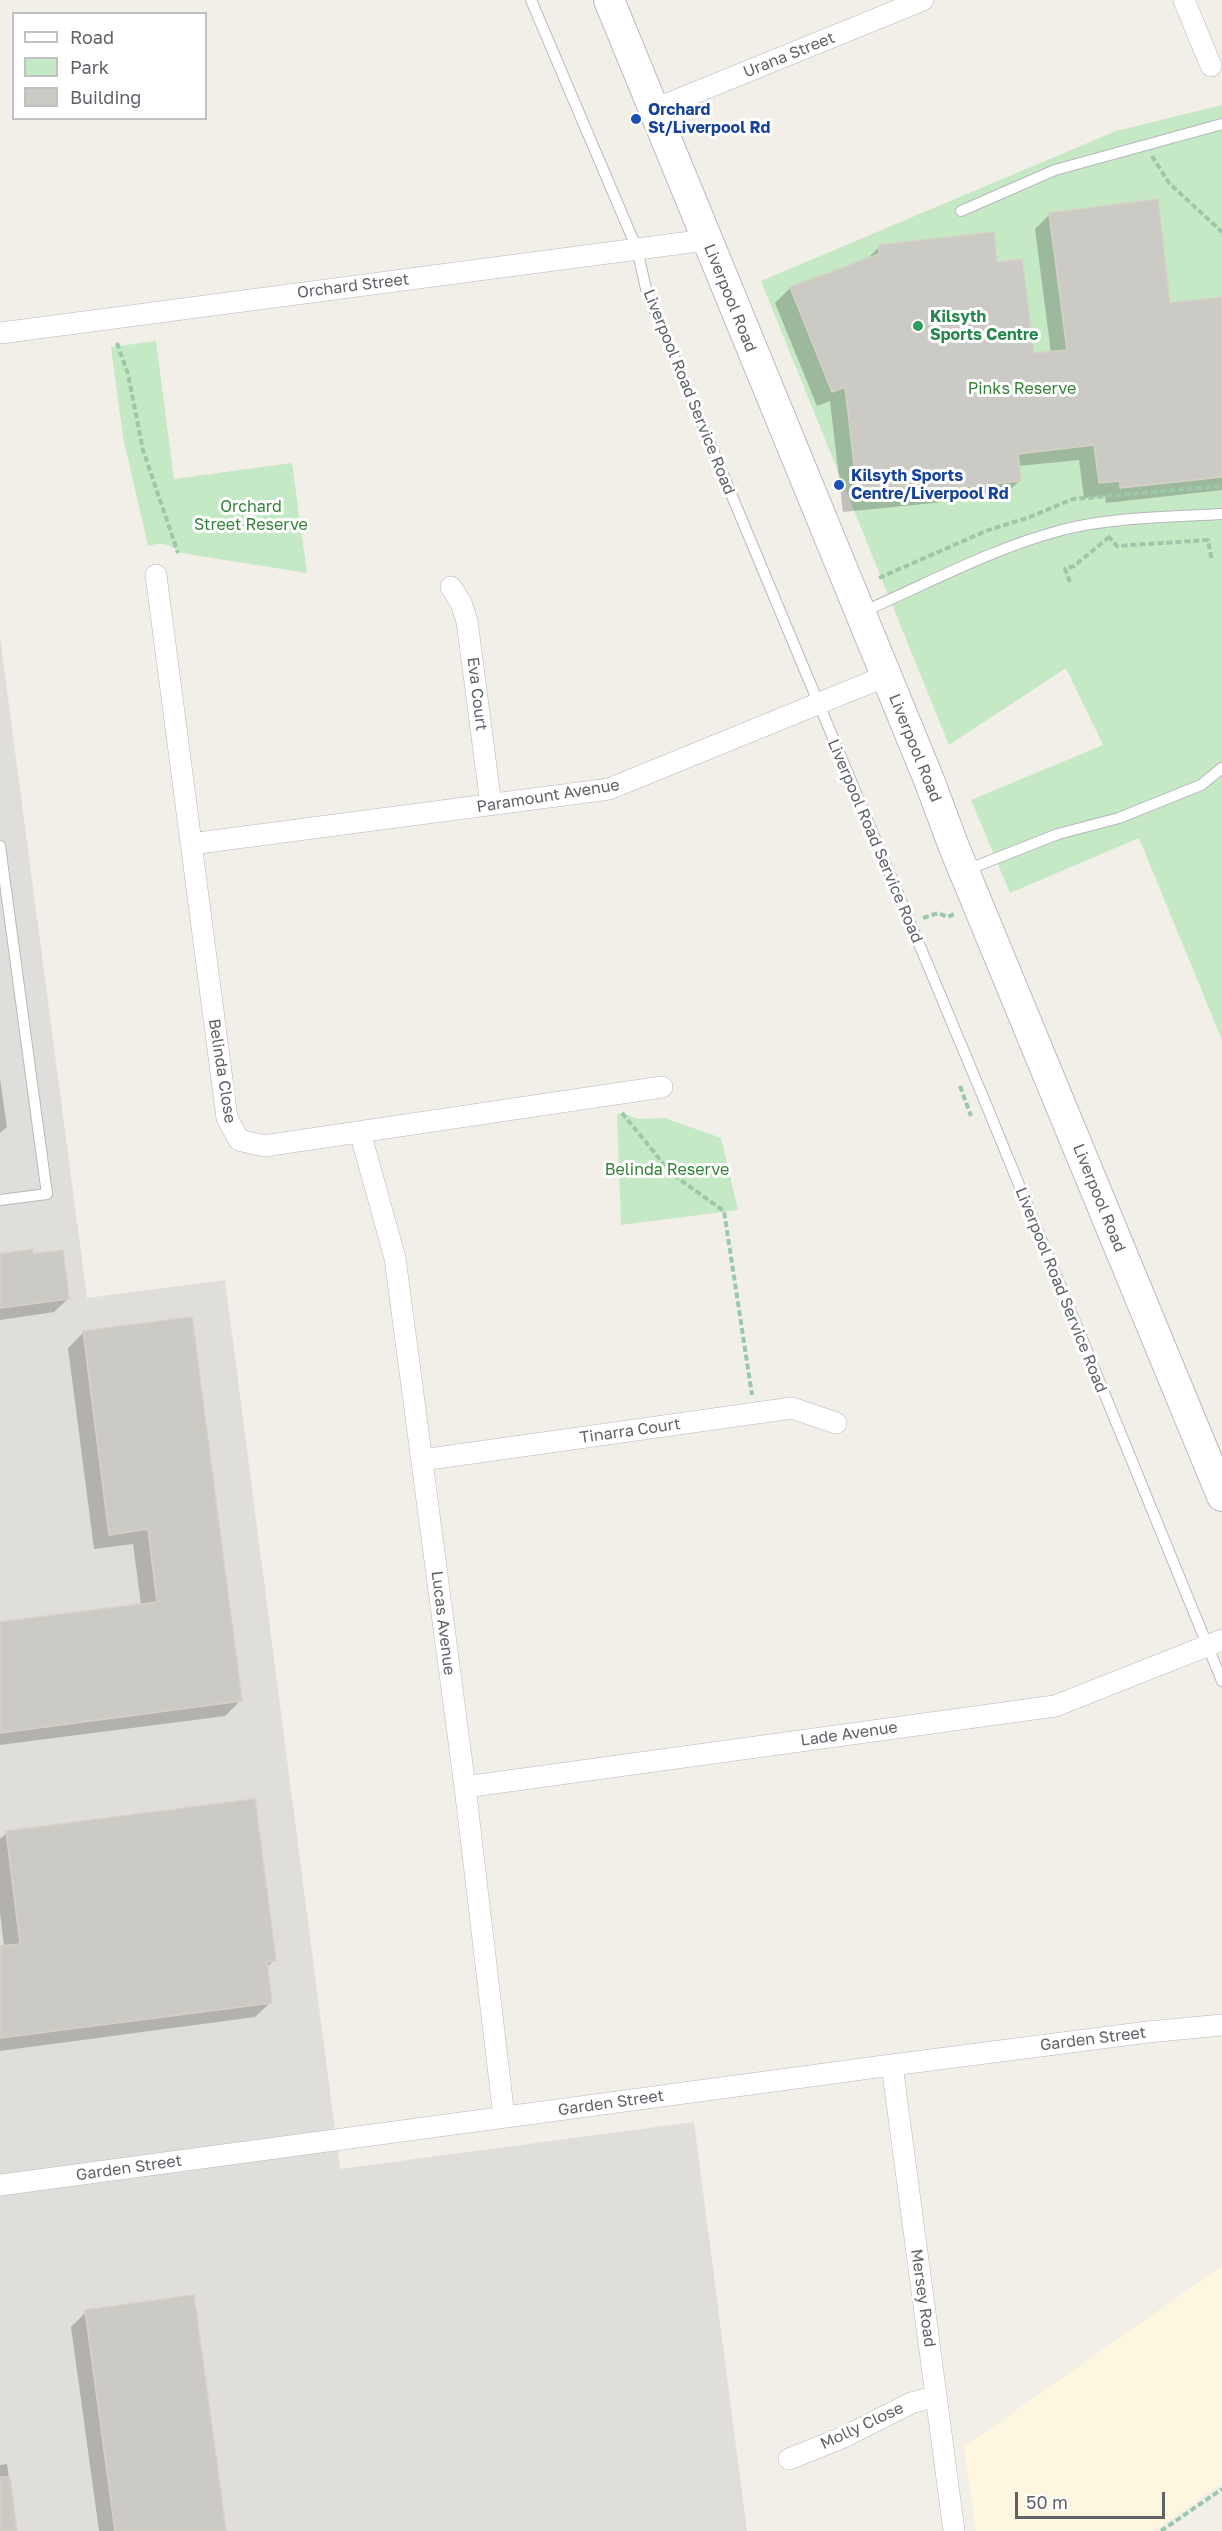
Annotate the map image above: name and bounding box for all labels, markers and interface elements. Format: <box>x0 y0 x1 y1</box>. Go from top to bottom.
legend <box>12 12 207 120</box>
text: Road <box>70 26 114 48</box>
street label: Urana Street <box>740 28 838 82</box>
text: Park <box>70 56 109 78</box>
text: Building <box>70 86 141 108</box>
place label: Orchard St/Liverpool Rd <box>648 100 770 138</box>
marker: Orchard St/Liverpool Rd <box>629 112 643 126</box>
street label: Liverpool Road <box>700 241 760 355</box>
street label: Orchard Street <box>296 270 410 302</box>
street label: Liverpool Road Service Road <box>639 287 739 497</box>
place label: Kilsyth Sports Centre <box>930 307 1038 345</box>
marker: Kilsyth Sports Centre <box>911 319 925 333</box>
park label: Pinks Reserve <box>968 379 1076 399</box>
place label: Kilsyth Sports Centre/Liverpool Rd <box>851 466 1009 504</box>
marker: Kilsyth Sports Centre/Liverpool Rd <box>832 478 846 492</box>
park label: Orchard Street Reserve <box>194 497 308 535</box>
street label: Eva Court <box>463 656 491 732</box>
street label: Liverpool Road <box>885 691 945 805</box>
street label: Liverpool Road Service Road <box>823 736 927 946</box>
street label: Paramount Avenue <box>475 775 621 817</box>
street label: Belinda Close <box>204 1017 240 1125</box>
street label: Liverpool Road <box>1069 1141 1129 1255</box>
park label: Belinda Reserve <box>605 1160 729 1180</box>
street label: Liverpool Road Service Road <box>1011 1185 1111 1395</box>
street label: Tinarra Court <box>578 1414 682 1448</box>
street label: Lucas Avenue <box>427 1570 459 1676</box>
street label: Lade Avenue <box>799 1718 899 1750</box>
street label: Garden Street <box>1039 2023 1147 2055</box>
street label: Garden Street <box>557 2086 665 2120</box>
street label: Garden Street <box>75 2151 183 2185</box>
street label: Mersey Road <box>907 2248 939 2348</box>
street label: Molly Close <box>817 2398 907 2454</box>
scale bar <box>1018 2480 1168 2518</box>
text: 50 m <box>1026 2491 1068 2513</box>

